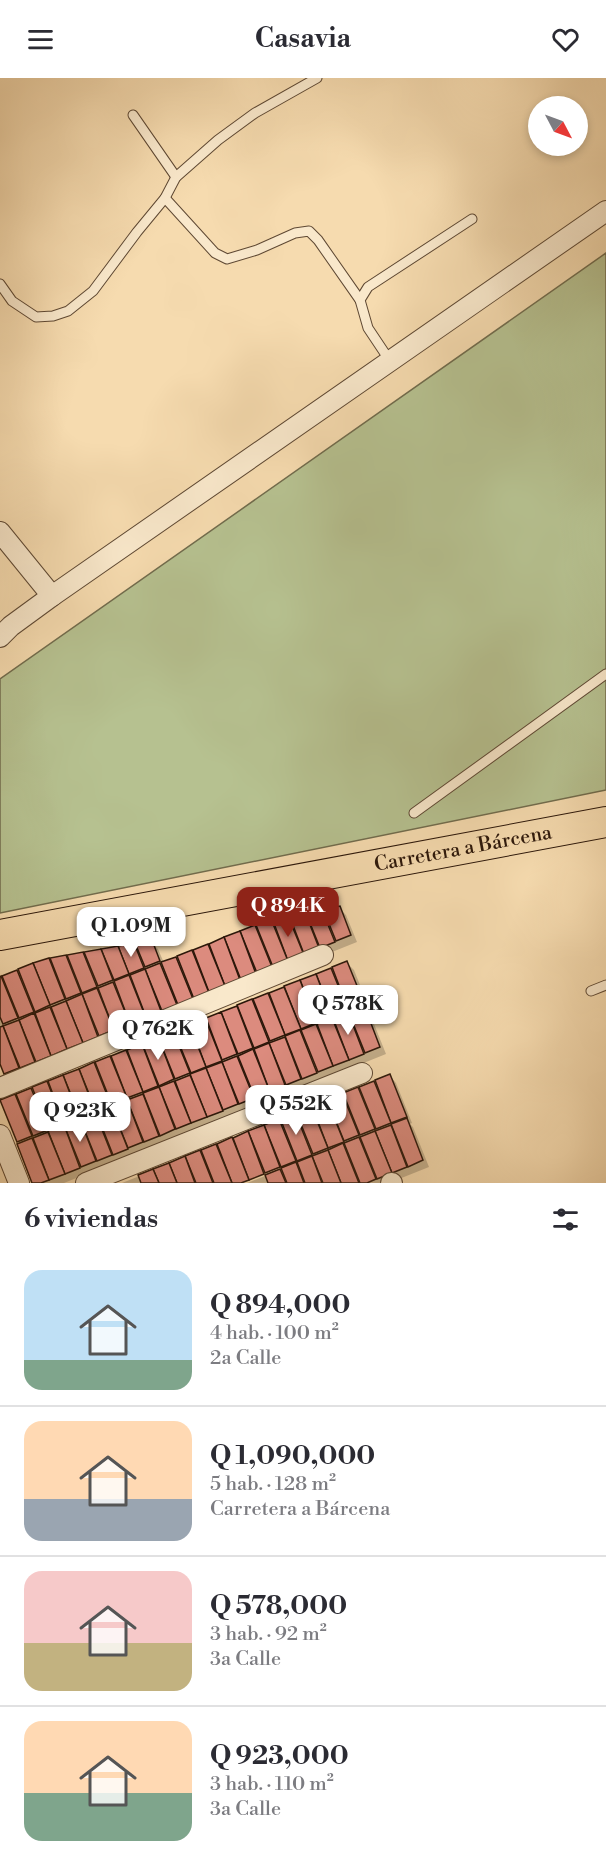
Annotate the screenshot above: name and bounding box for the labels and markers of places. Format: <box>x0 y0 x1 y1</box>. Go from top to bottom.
pin: Q 894K <box>239 887 337 938</box>
pin: Q 1.09M <box>76 907 186 958</box>
pin: Q 578K <box>299 985 397 1036</box>
pin: Q 762K <box>109 1010 207 1061</box>
pin: Q 552K <box>247 1085 345 1136</box>
pin: Q 923K <box>31 1092 129 1143</box>

